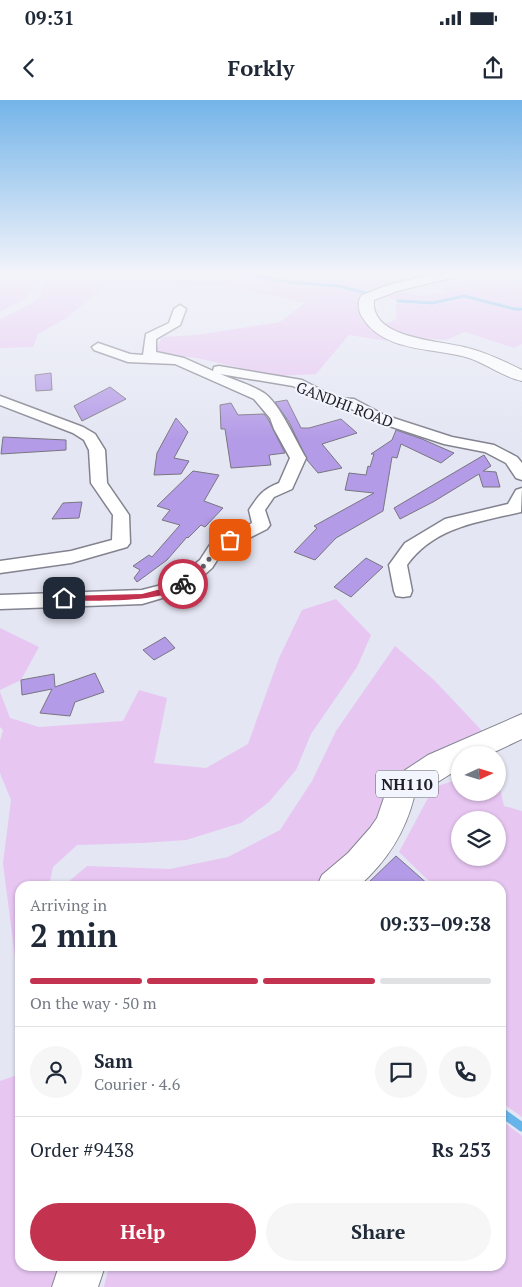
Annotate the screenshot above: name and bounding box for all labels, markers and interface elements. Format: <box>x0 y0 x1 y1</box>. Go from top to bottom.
text: 09:31 <box>25 5 74 30</box>
text: Forkly <box>228 53 294 82</box>
icon: back <box>15 54 43 82</box>
icon: share <box>479 54 507 82</box>
street label: GANDHI ROAD <box>294 376 396 432</box>
pin <box>209 519 251 561</box>
icon: bag <box>216 526 244 554</box>
courier <box>158 559 208 609</box>
icon: bike <box>169 570 197 598</box>
pin <box>43 577 85 619</box>
icon: home <box>50 584 78 612</box>
north arrow <box>451 746 506 801</box>
map controls <box>451 746 506 866</box>
road number: NH110 <box>376 771 438 798</box>
button: layers <box>451 811 506 866</box>
text: Arriving in <box>30 894 107 916</box>
text: 09:33–09:38 <box>380 911 491 936</box>
text: 2 min <box>30 914 118 956</box>
text: On the way · 50 m <box>30 992 157 1014</box>
button: person <box>30 1046 82 1098</box>
button: chat <box>375 1046 427 1098</box>
button: phone <box>439 1046 491 1098</box>
text: Sam <box>94 1048 133 1073</box>
text: Courier · 4.6 <box>94 1073 180 1095</box>
text: Order #9438 <box>30 1137 134 1162</box>
text: Rs 253 <box>432 1137 491 1162</box>
button: Help <box>30 1203 256 1261</box>
button: Share <box>266 1203 491 1261</box>

